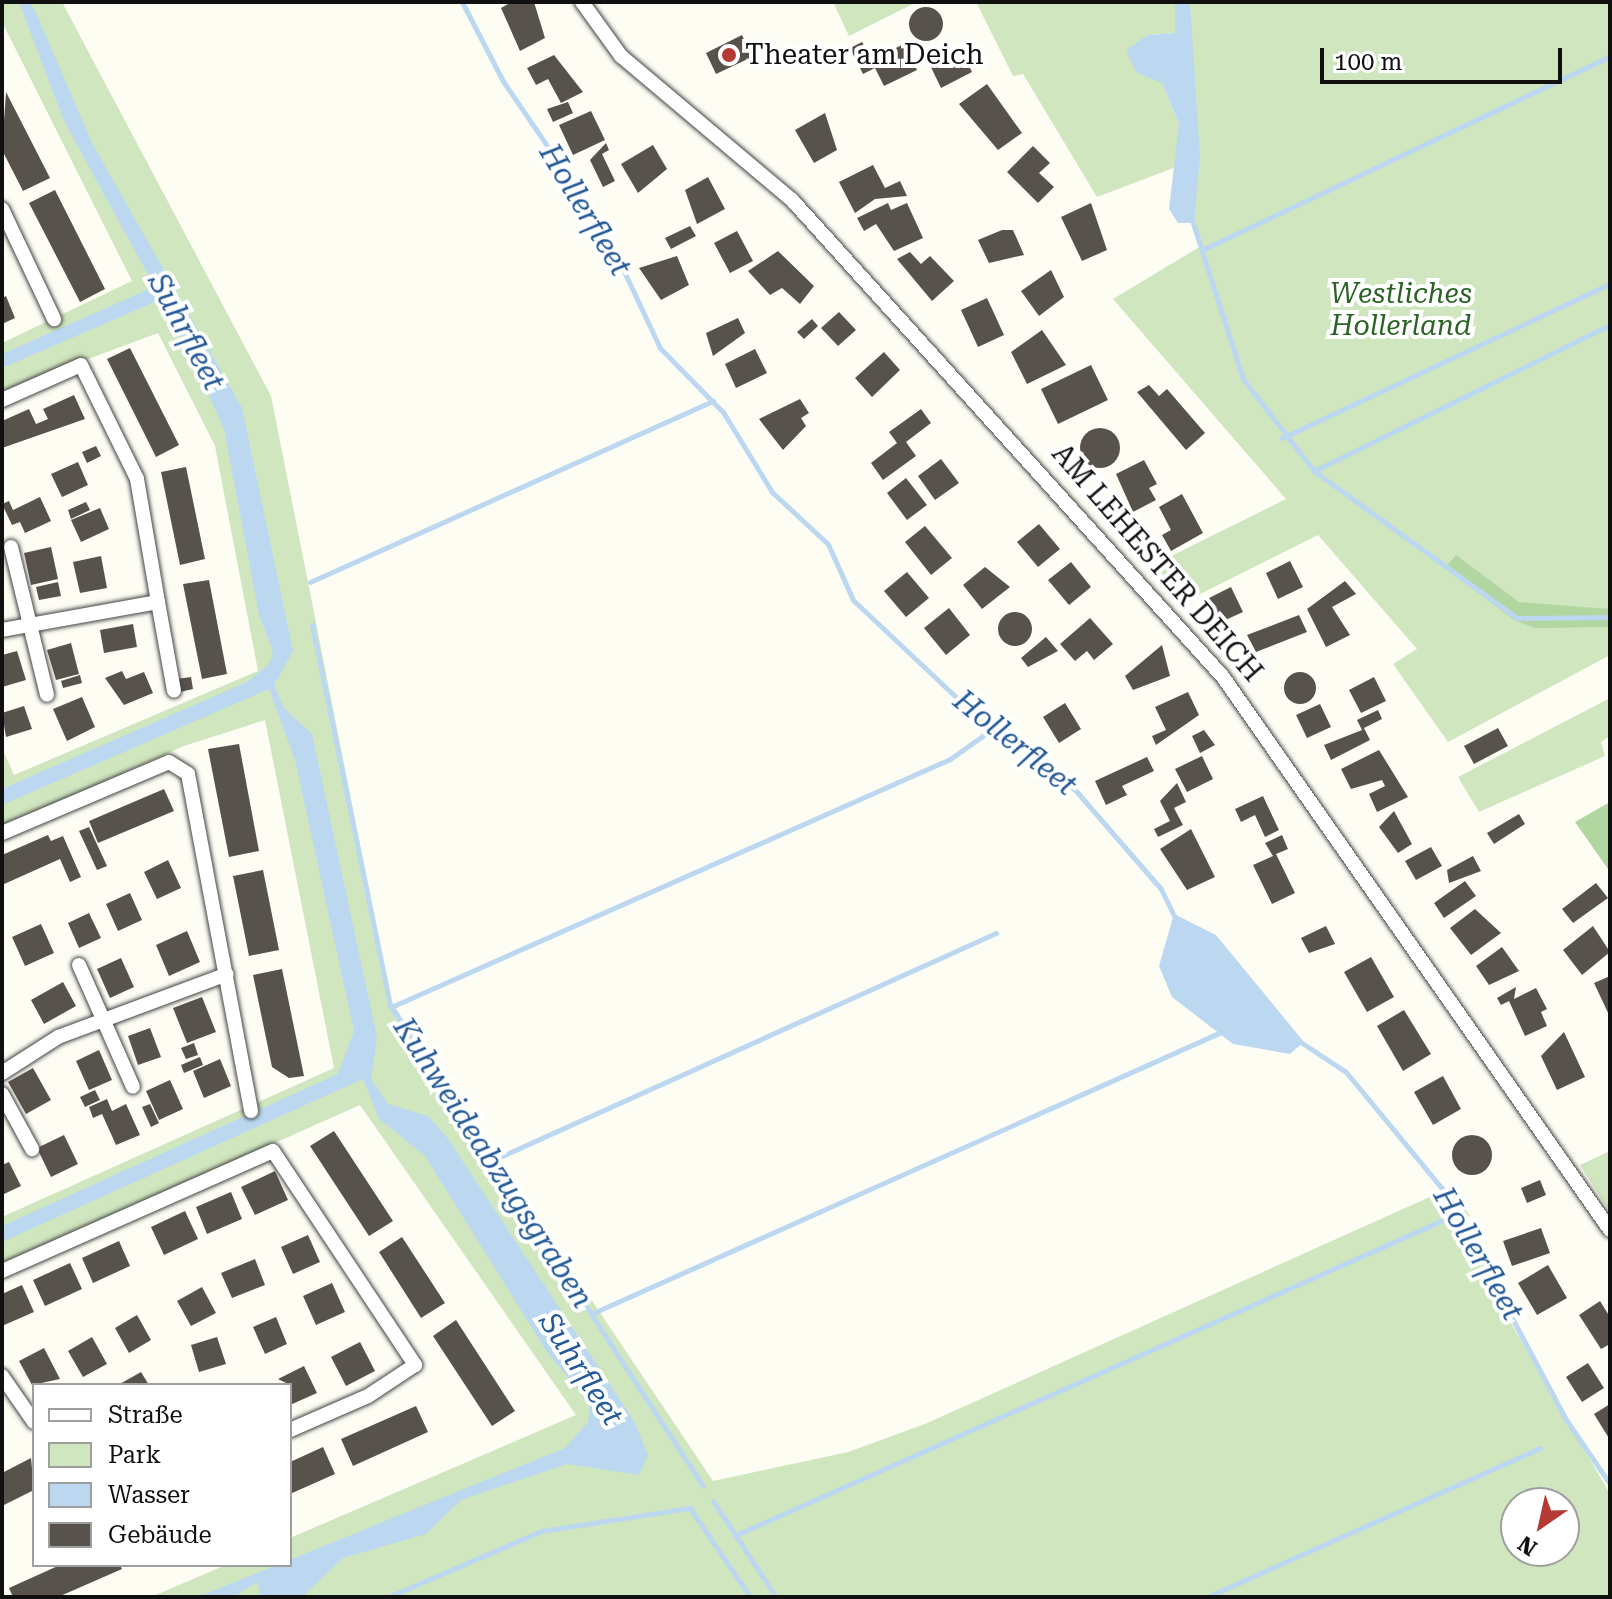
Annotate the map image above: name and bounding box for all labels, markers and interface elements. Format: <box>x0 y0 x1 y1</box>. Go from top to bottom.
scale bar <box>1324 32 1566 82</box>
place label: Theater am Deich <box>745 38 984 72</box>
marker: Theater am Deich <box>720 46 738 64</box>
text: 100 m <box>1334 48 1402 76</box>
water label: Hollerfleet <box>532 137 638 283</box>
water label: Suhrfleet <box>140 267 232 397</box>
park label: Westliches Hollerland <box>1330 277 1472 343</box>
street label: AM LEHESTER DEICH <box>1045 437 1269 689</box>
water label: Hollerfleet <box>946 683 1084 803</box>
water label: Kuhweideabzugsgraben <box>386 1011 600 1315</box>
water label: Hollerfleet <box>1425 1181 1531 1327</box>
water label: Suhrfleet <box>531 1306 631 1432</box>
legend <box>32 1383 292 1567</box>
text: Straße <box>108 1401 183 1429</box>
text: Park <box>108 1441 161 1469</box>
text: Wasser <box>108 1481 190 1509</box>
north arrow <box>1500 1487 1580 1567</box>
text: Gebäude <box>108 1521 212 1549</box>
text: N <box>1513 1531 1541 1561</box>

